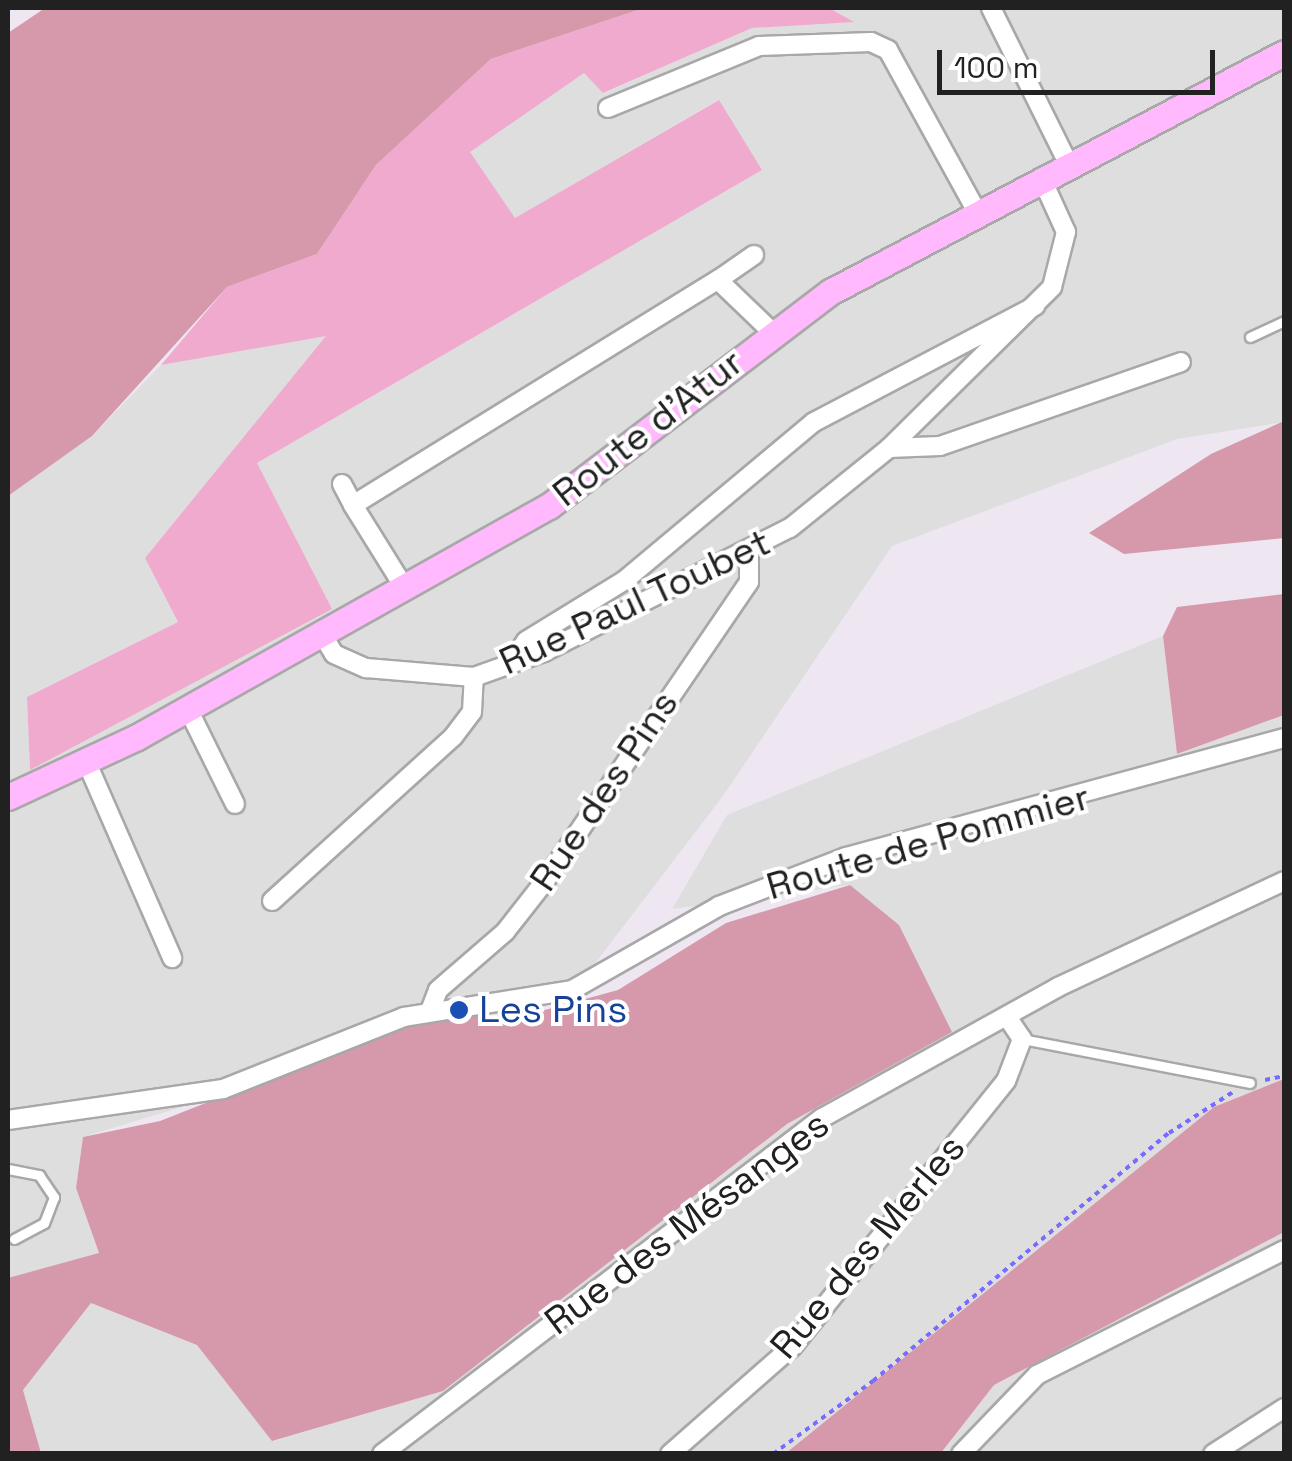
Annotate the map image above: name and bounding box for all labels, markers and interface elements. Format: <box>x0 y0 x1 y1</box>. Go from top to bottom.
scale bar <box>942 30 1220 92</box>
text: 100 m <box>954 48 1039 87</box>
street label: Route d'Atur <box>544 340 752 516</box>
street label: Rue Paul Toubet <box>492 519 778 685</box>
street label: Rue des Pins <box>520 682 688 900</box>
street label: Route de Pommier <box>761 774 1095 910</box>
place label: Les Pins <box>479 987 627 1033</box>
marker: Les Pins <box>448 999 470 1021</box>
street label: Rue des Mésanges <box>536 1101 838 1345</box>
street label: Rue des Merles <box>761 1126 975 1368</box>

